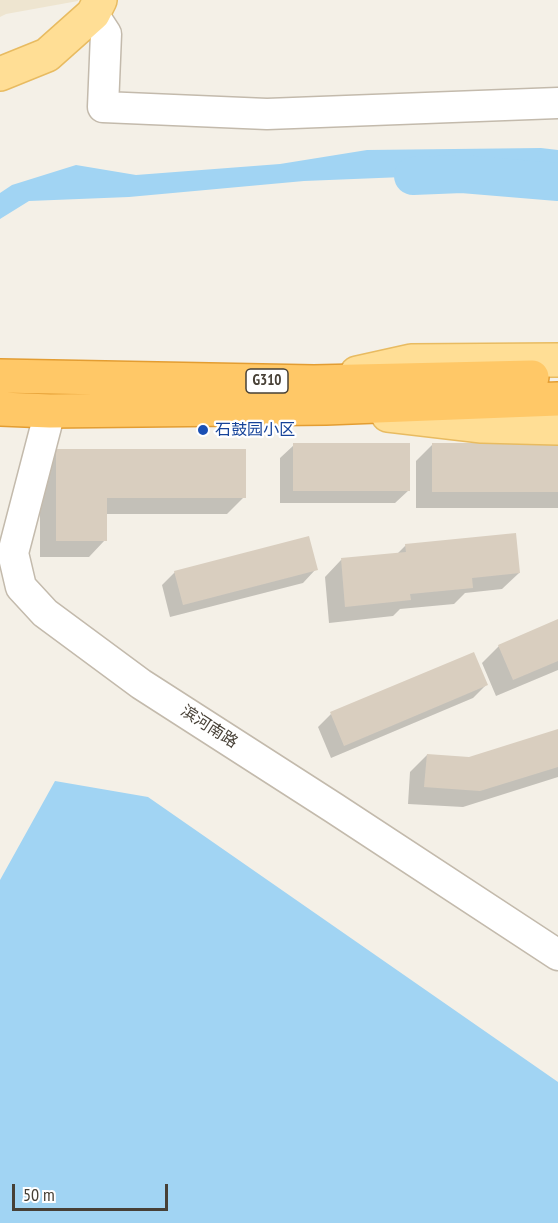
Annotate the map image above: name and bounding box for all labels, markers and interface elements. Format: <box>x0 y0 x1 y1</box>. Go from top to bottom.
road number: G310 <box>246 369 288 393</box>
place label: 石鼓园小区 <box>215 420 295 440</box>
marker: 石鼓园小区 <box>196 423 210 437</box>
street label: 滨河南路 <box>177 702 241 752</box>
scale bar <box>15 1172 171 1210</box>
text: 50 m <box>23 1183 55 1206</box>

